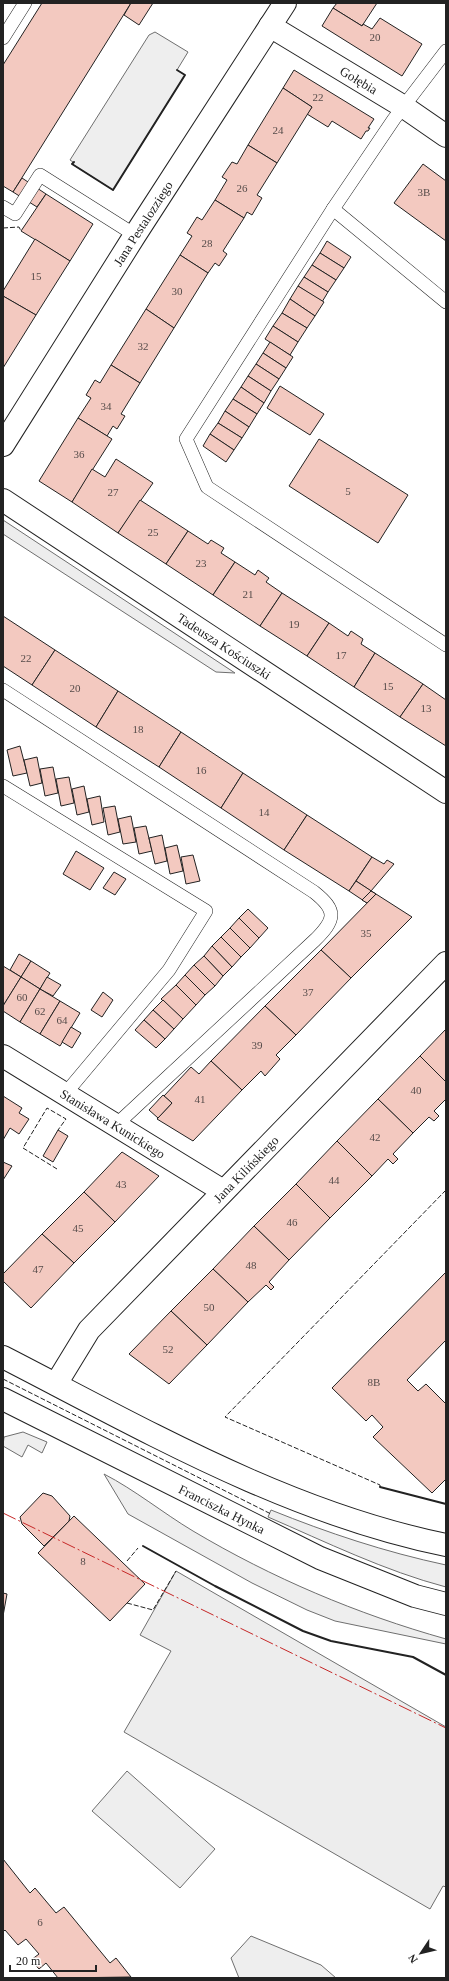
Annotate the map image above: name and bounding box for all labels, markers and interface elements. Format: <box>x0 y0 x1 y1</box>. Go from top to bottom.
house number: 20 <box>370 31 381 43</box>
street label: Gołębia <box>337 63 380 97</box>
house number: 22 <box>313 91 324 103</box>
house number: 24 <box>273 124 284 136</box>
street label: Jana Pestalozziego <box>110 178 176 269</box>
house number: 26 <box>237 182 248 194</box>
house number: 3B <box>418 186 430 198</box>
house number: 28 <box>202 237 213 249</box>
house number: 15 <box>31 270 42 282</box>
house number: 30 <box>172 285 183 297</box>
house number: 32 <box>138 340 149 352</box>
house number: 34 <box>101 400 112 412</box>
house number: 36 <box>74 448 85 460</box>
house number: 5 <box>345 485 351 497</box>
house number: 27 <box>108 486 119 498</box>
house number: 25 <box>148 526 159 538</box>
house number: 23 <box>196 557 207 569</box>
house number: 21 <box>243 588 254 600</box>
street label: Tadeusza Kościuszki <box>174 610 274 683</box>
house number: 19 <box>289 618 300 630</box>
house number: 17 <box>336 649 347 661</box>
house number: 22 <box>21 652 32 664</box>
house number: 15 <box>383 680 394 692</box>
house number: 20 <box>70 682 81 694</box>
house number: 13 <box>421 702 432 714</box>
house number: 18 <box>133 723 144 735</box>
house number: 16 <box>196 764 207 776</box>
house number: 14 <box>259 806 270 818</box>
house number: 35 <box>361 927 372 939</box>
house number: 37 <box>303 986 314 998</box>
house number: 60 <box>17 991 28 1003</box>
house number: 62 <box>35 1005 46 1017</box>
house number: 64 <box>57 1014 68 1026</box>
house number: 39 <box>252 1039 263 1051</box>
house number: 40 <box>411 1084 422 1096</box>
street label: Stanisława Kunickiego <box>57 1086 168 1162</box>
house number: 41 <box>195 1093 206 1105</box>
house number: 42 <box>370 1131 381 1143</box>
street label: Jana Kilińskiego <box>210 1133 282 1206</box>
house number: 44 <box>329 1174 340 1186</box>
house number: 43 <box>116 1178 127 1190</box>
house number: 46 <box>287 1216 298 1228</box>
house number: 45 <box>73 1222 84 1234</box>
house number: 48 <box>246 1259 257 1271</box>
house number: 47 <box>33 1263 44 1275</box>
house number: 50 <box>204 1301 215 1313</box>
house number: 52 <box>163 1343 174 1355</box>
house number: 8B <box>368 1376 380 1388</box>
street label: Franciszka Hynka <box>176 1481 267 1537</box>
house number: 8 <box>80 1555 86 1567</box>
house number: 6 <box>37 1916 43 1928</box>
north arrow <box>401 1933 441 1973</box>
scale bar <box>10 1947 96 1973</box>
text: N <box>406 1952 420 1965</box>
text: 20 m <box>16 1954 41 1968</box>

